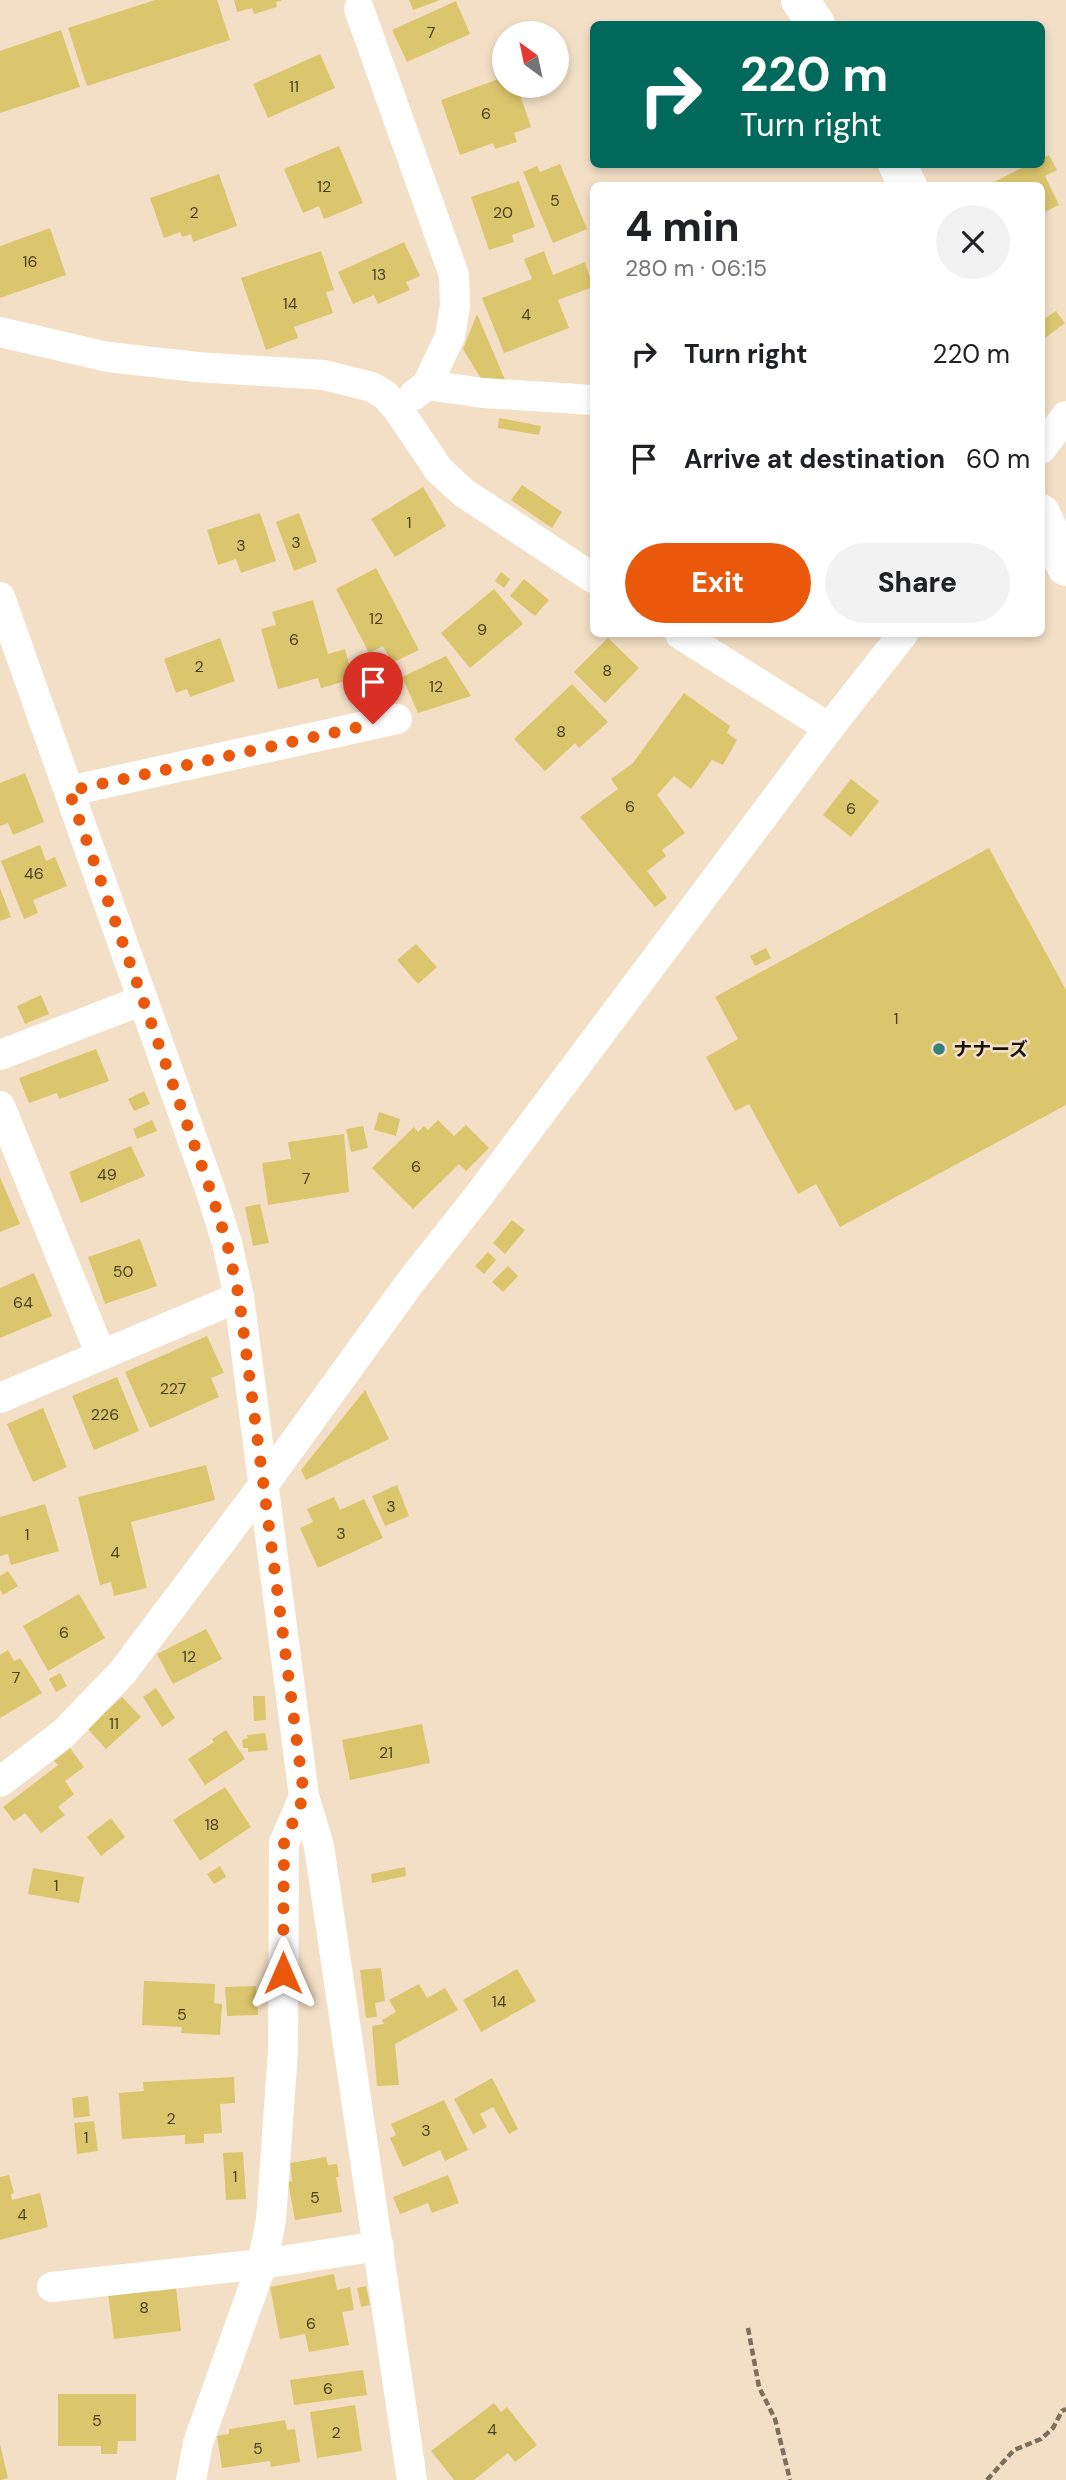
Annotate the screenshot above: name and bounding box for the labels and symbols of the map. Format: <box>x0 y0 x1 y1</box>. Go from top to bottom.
north arrow <box>492 21 569 98</box>
house number: 7 <box>427 22 435 43</box>
house number: 11 <box>289 76 299 97</box>
house number: 6 <box>481 103 491 124</box>
house number: 12 <box>317 176 331 197</box>
house number: 5 <box>550 190 560 211</box>
house number: 2 <box>189 202 199 223</box>
house number: 20 <box>493 202 513 223</box>
house number: 16 <box>22 251 38 272</box>
house number: 13 <box>372 264 386 285</box>
house number: 14 <box>283 293 298 314</box>
house number: 4 <box>521 304 531 325</box>
house number: 1 <box>407 512 412 533</box>
house number: 3 <box>291 532 301 553</box>
house number: 3 <box>236 535 246 556</box>
house number: 12 <box>369 608 383 629</box>
house number: 9 <box>477 619 487 640</box>
house number: 6 <box>289 629 299 650</box>
pin <box>343 652 403 724</box>
house number: 2 <box>194 656 204 677</box>
house number: 8 <box>602 660 612 681</box>
house number: 12 <box>429 676 443 697</box>
house number: 8 <box>556 721 566 742</box>
house number: 6 <box>625 796 635 817</box>
house number: 6 <box>846 798 856 819</box>
house number: 46 <box>24 863 44 884</box>
house number: 1 <box>894 1008 899 1029</box>
place label: ナナーズ <box>953 1037 1028 1062</box>
marker: ナナーズ <box>931 1041 947 1057</box>
house number: 6 <box>411 1156 421 1177</box>
house number: 49 <box>97 1164 117 1185</box>
house number: 7 <box>302 1168 310 1189</box>
house number: 50 <box>113 1261 133 1282</box>
house number: 64 <box>13 1292 33 1313</box>
house number: 227 <box>160 1378 186 1399</box>
house number: 226 <box>91 1404 119 1425</box>
house number: 3 <box>386 1496 396 1517</box>
house number: 3 <box>336 1523 346 1544</box>
house number: 1 <box>25 1524 30 1545</box>
house number: 4 <box>110 1542 120 1563</box>
house number: 6 <box>59 1622 69 1643</box>
house number: 12 <box>182 1646 196 1667</box>
house number: 7 <box>12 1667 20 1688</box>
house number: 11 <box>109 1713 119 1734</box>
house number: 21 <box>379 1742 393 1763</box>
house number: 18 <box>205 1814 219 1835</box>
house number: 1 <box>54 1875 59 1896</box>
position arrow <box>246 1936 320 2010</box>
house number: 14 <box>492 1991 507 2012</box>
house number: 5 <box>177 2004 187 2025</box>
house number: 2 <box>166 2108 176 2129</box>
house number: 3 <box>421 2120 431 2141</box>
house number: 1 <box>84 2127 89 2148</box>
house number: 1 <box>233 2166 238 2187</box>
house number: 5 <box>310 2187 320 2208</box>
house number: 4 <box>17 2204 27 2225</box>
house number: 8 <box>139 2297 149 2318</box>
house number: 6 <box>306 2313 316 2334</box>
house number: 6 <box>323 2378 333 2399</box>
house number: 5 <box>92 2410 102 2431</box>
house number: 4 <box>487 2419 497 2440</box>
house number: 2 <box>331 2422 341 2443</box>
house number: 5 <box>253 2438 263 2459</box>

